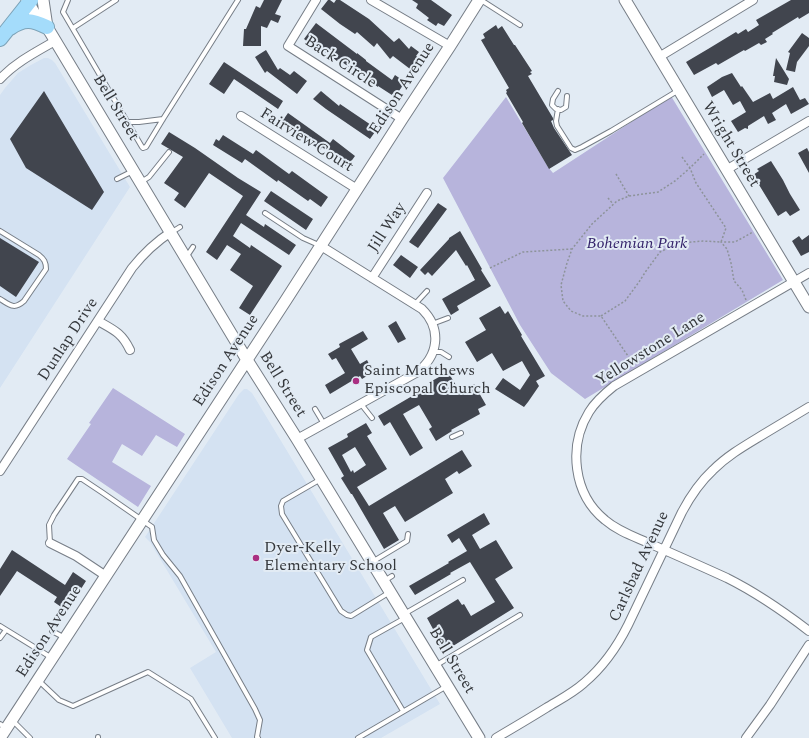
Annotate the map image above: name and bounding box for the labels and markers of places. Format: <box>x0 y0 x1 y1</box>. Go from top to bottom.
place label: Saint Matthews Episcopal Church <box>364 362 491 400</box>
marker: Saint Matthews Episcopal Church <box>351 376 361 386</box>
place label: Dyer-Kelly Elementary School <box>264 539 397 577</box>
marker: Dyer-Kelly Elementary School <box>251 553 261 563</box>

